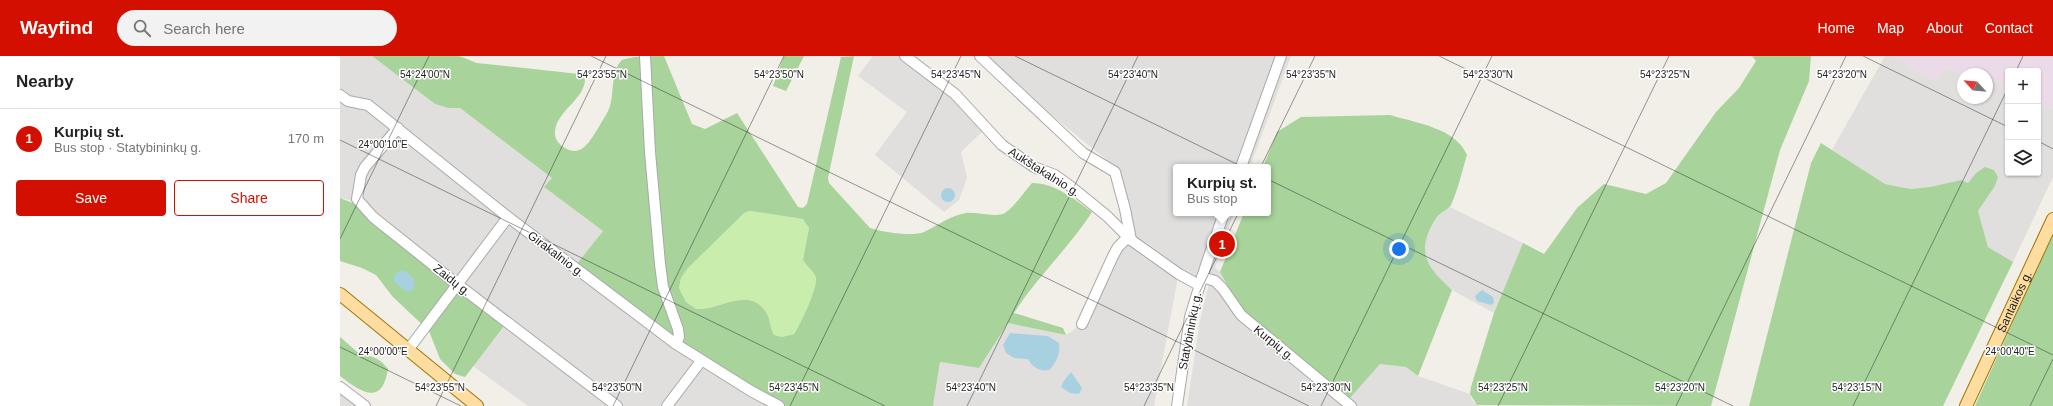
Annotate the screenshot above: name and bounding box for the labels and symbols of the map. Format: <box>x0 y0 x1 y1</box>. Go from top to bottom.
north arrow <box>1957 68 1993 104</box>
text: 54°24'00"N <box>400 69 450 80</box>
text: 54°23'55"N <box>577 69 627 80</box>
text: 54°23'50"N <box>754 69 804 80</box>
text: 54°23'45"N <box>931 69 981 80</box>
text: 54°23'40"N <box>1108 69 1158 80</box>
text: 54°23'35"N <box>1286 69 1336 80</box>
text: 54°23'30"N <box>1463 69 1513 80</box>
text: 54°23'25"N <box>1640 69 1690 80</box>
text: 54°23'20"N <box>1817 69 1867 80</box>
text: 24°00'10"E <box>358 139 408 150</box>
street label: Aukštakalnio g. <box>1006 144 1082 200</box>
street label: Girakalnio g. <box>525 228 587 280</box>
pin: 1 <box>1209 229 1235 259</box>
your location <box>1389 239 1409 259</box>
street label: Zaidų g. <box>431 261 473 299</box>
street label: Santaikos g. <box>1994 269 2035 335</box>
street label: Statybininkų g. <box>1176 291 1204 371</box>
street label: Kurpių g. <box>1251 322 1297 364</box>
text: 24°00'00"E <box>358 346 408 357</box>
text: 24°00'40"E <box>1985 346 2035 357</box>
text: 54°23'55"N <box>415 382 465 393</box>
text: 54°23'50"N <box>592 382 642 393</box>
text: 54°23'45"N <box>769 382 819 393</box>
text: 54°23'40"N <box>946 382 996 393</box>
text: 54°23'35"N <box>1124 382 1174 393</box>
text: 54°23'30"N <box>1301 382 1351 393</box>
text: 54°23'25"N <box>1478 382 1528 393</box>
text: 54°23'20"N <box>1655 382 1705 393</box>
text: 54°23'15"N <box>1832 382 1882 393</box>

